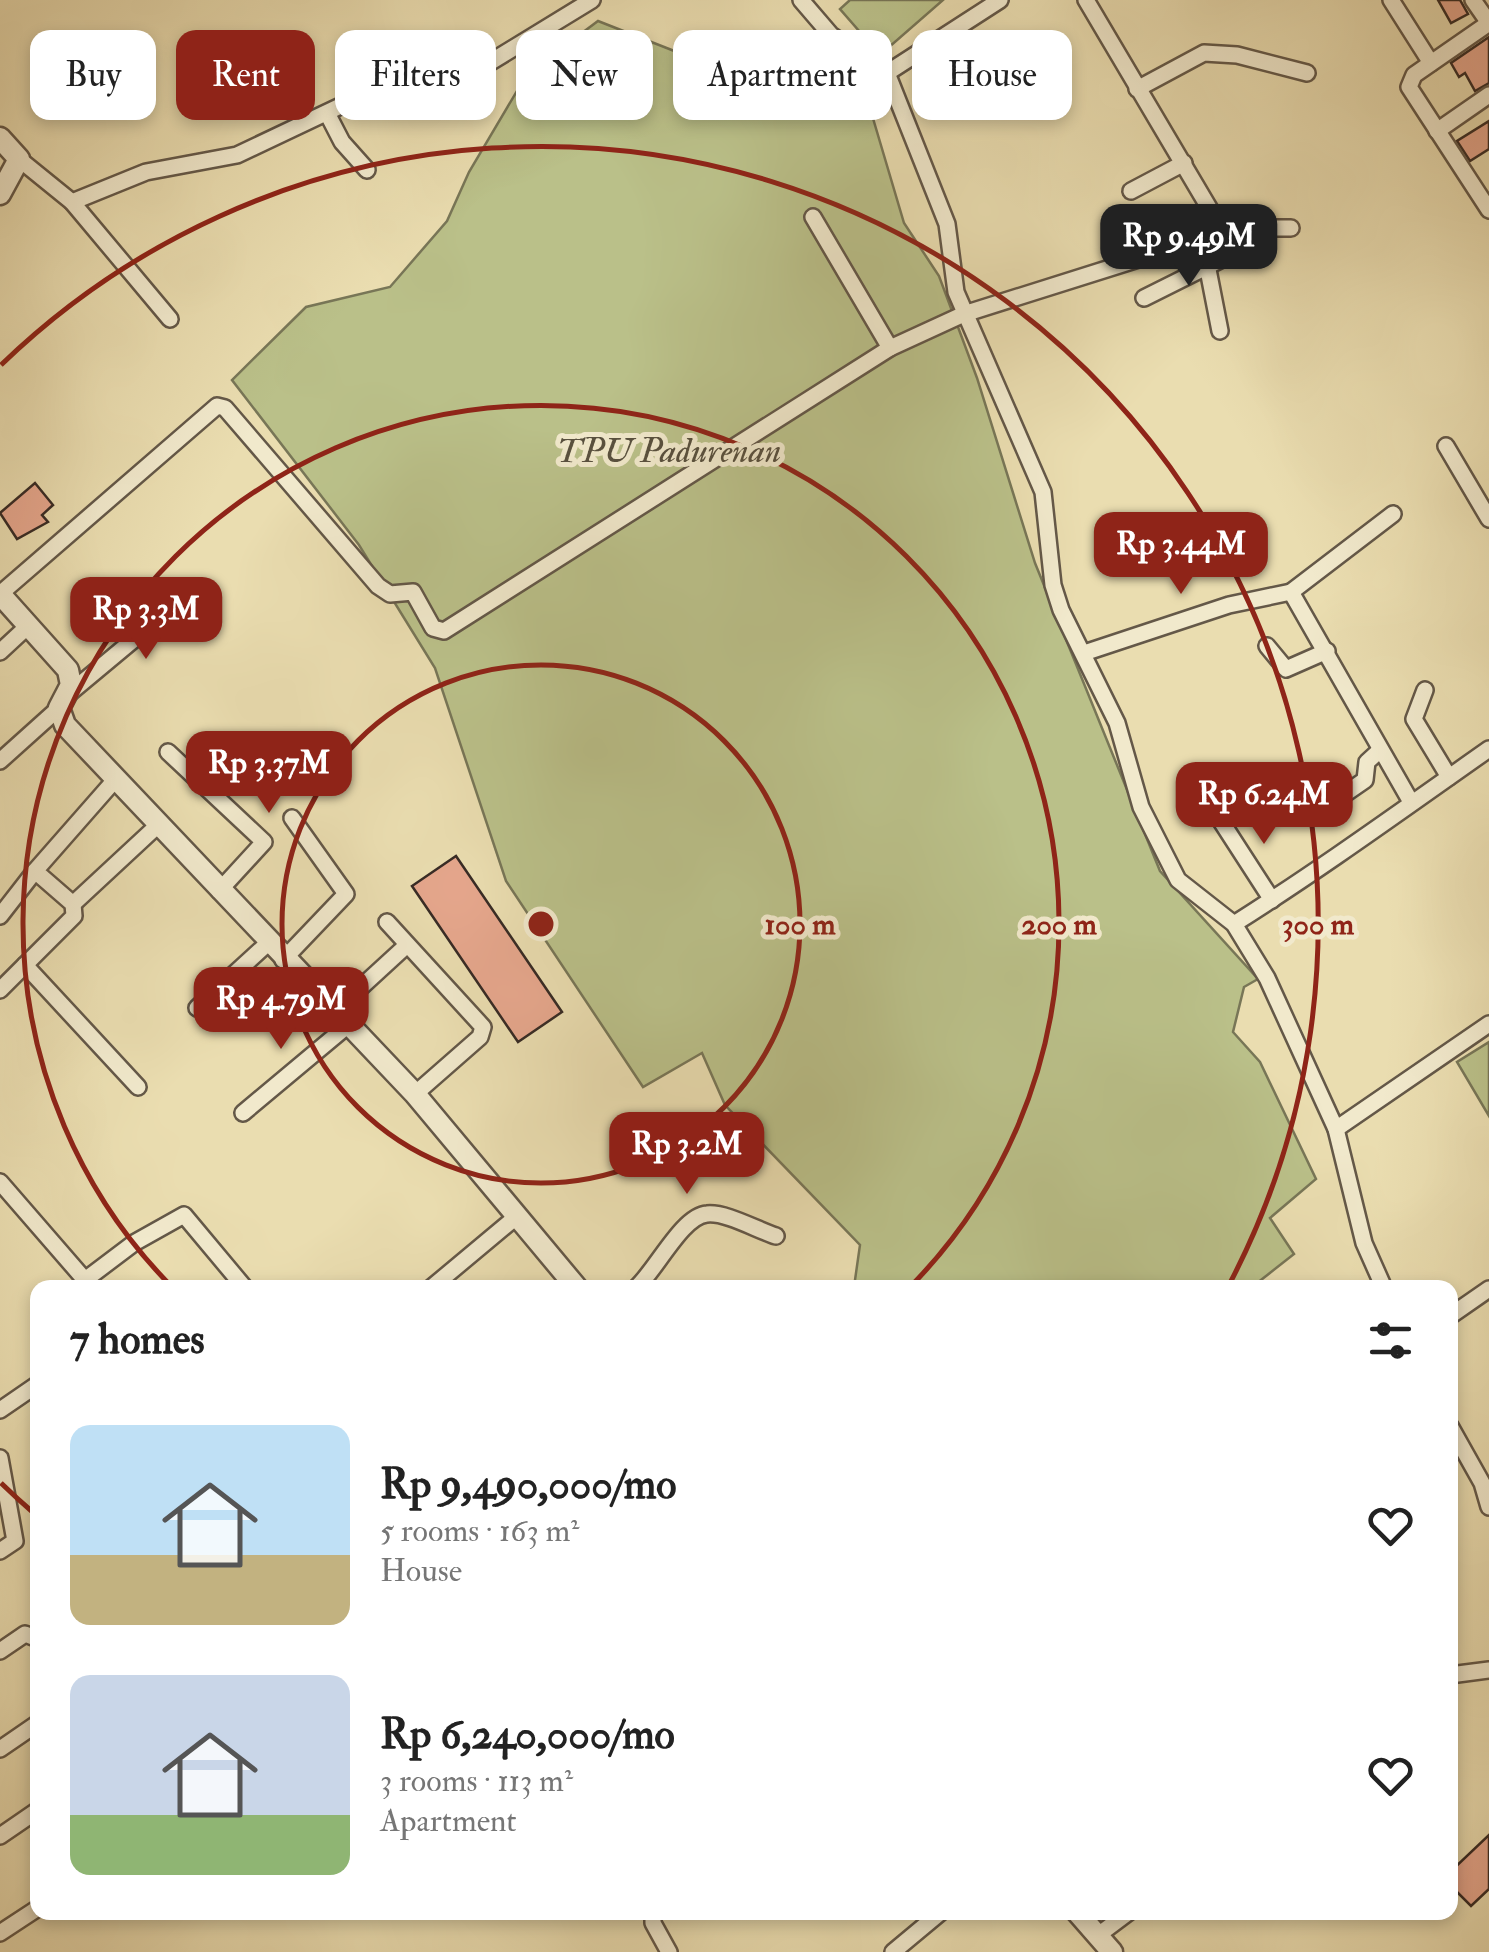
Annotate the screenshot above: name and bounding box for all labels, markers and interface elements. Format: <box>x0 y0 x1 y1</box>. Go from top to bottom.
chip: Buy <box>30 30 156 120</box>
chip: Rent <box>176 30 315 120</box>
chip: Filters <box>335 30 496 120</box>
chip: New <box>516 30 653 120</box>
chip: Apartment <box>673 30 892 120</box>
chip: House <box>912 30 1072 120</box>
pin: Rp 9.49M <box>1086 204 1292 289</box>
text: Rp 9.49M <box>1122 216 1256 256</box>
park label: TPU Padurenan <box>557 429 781 473</box>
pin: Rp 3.44M <box>1078 512 1284 597</box>
text: Rp 3.44M <box>1116 524 1246 564</box>
pin: Rp 3.3M <box>54 577 238 662</box>
text: Rp 3.3M <box>92 589 200 629</box>
pin: Rp 3.37M <box>166 731 372 816</box>
text: Rp 3.37M <box>208 743 330 783</box>
pin: Rp 6.24M <box>1161 762 1367 847</box>
text: Rp 6.24M <box>1198 774 1330 814</box>
centre of rings <box>523 906 559 942</box>
text: 100 m <box>765 906 836 943</box>
text: 200 m <box>1021 906 1097 943</box>
text: 300 m <box>1282 906 1355 943</box>
pin: Rp 4.79M <box>178 967 384 1052</box>
text: Rp 4.79M <box>216 979 346 1019</box>
pin: Rp 3.2M <box>595 1112 779 1197</box>
text: Rp 3.2M <box>631 1124 743 1164</box>
icon: filters <box>1363 1313 1418 1368</box>
text: 7 homes <box>70 1314 205 1366</box>
text: Rp 9,490,000/mo <box>380 1459 676 1511</box>
icon: home <box>150 1465 270 1585</box>
icon: heart <box>1363 1498 1418 1553</box>
text: 5 rooms · 163 m² <box>380 1511 579 1551</box>
text: House <box>380 1551 462 1591</box>
text: Rp 6,240,000/mo <box>380 1709 675 1761</box>
icon: home <box>150 1715 270 1835</box>
icon: heart <box>1363 1748 1418 1803</box>
text: 3 rooms · 113 m² <box>380 1761 573 1801</box>
text: Apartment <box>380 1801 517 1841</box>

